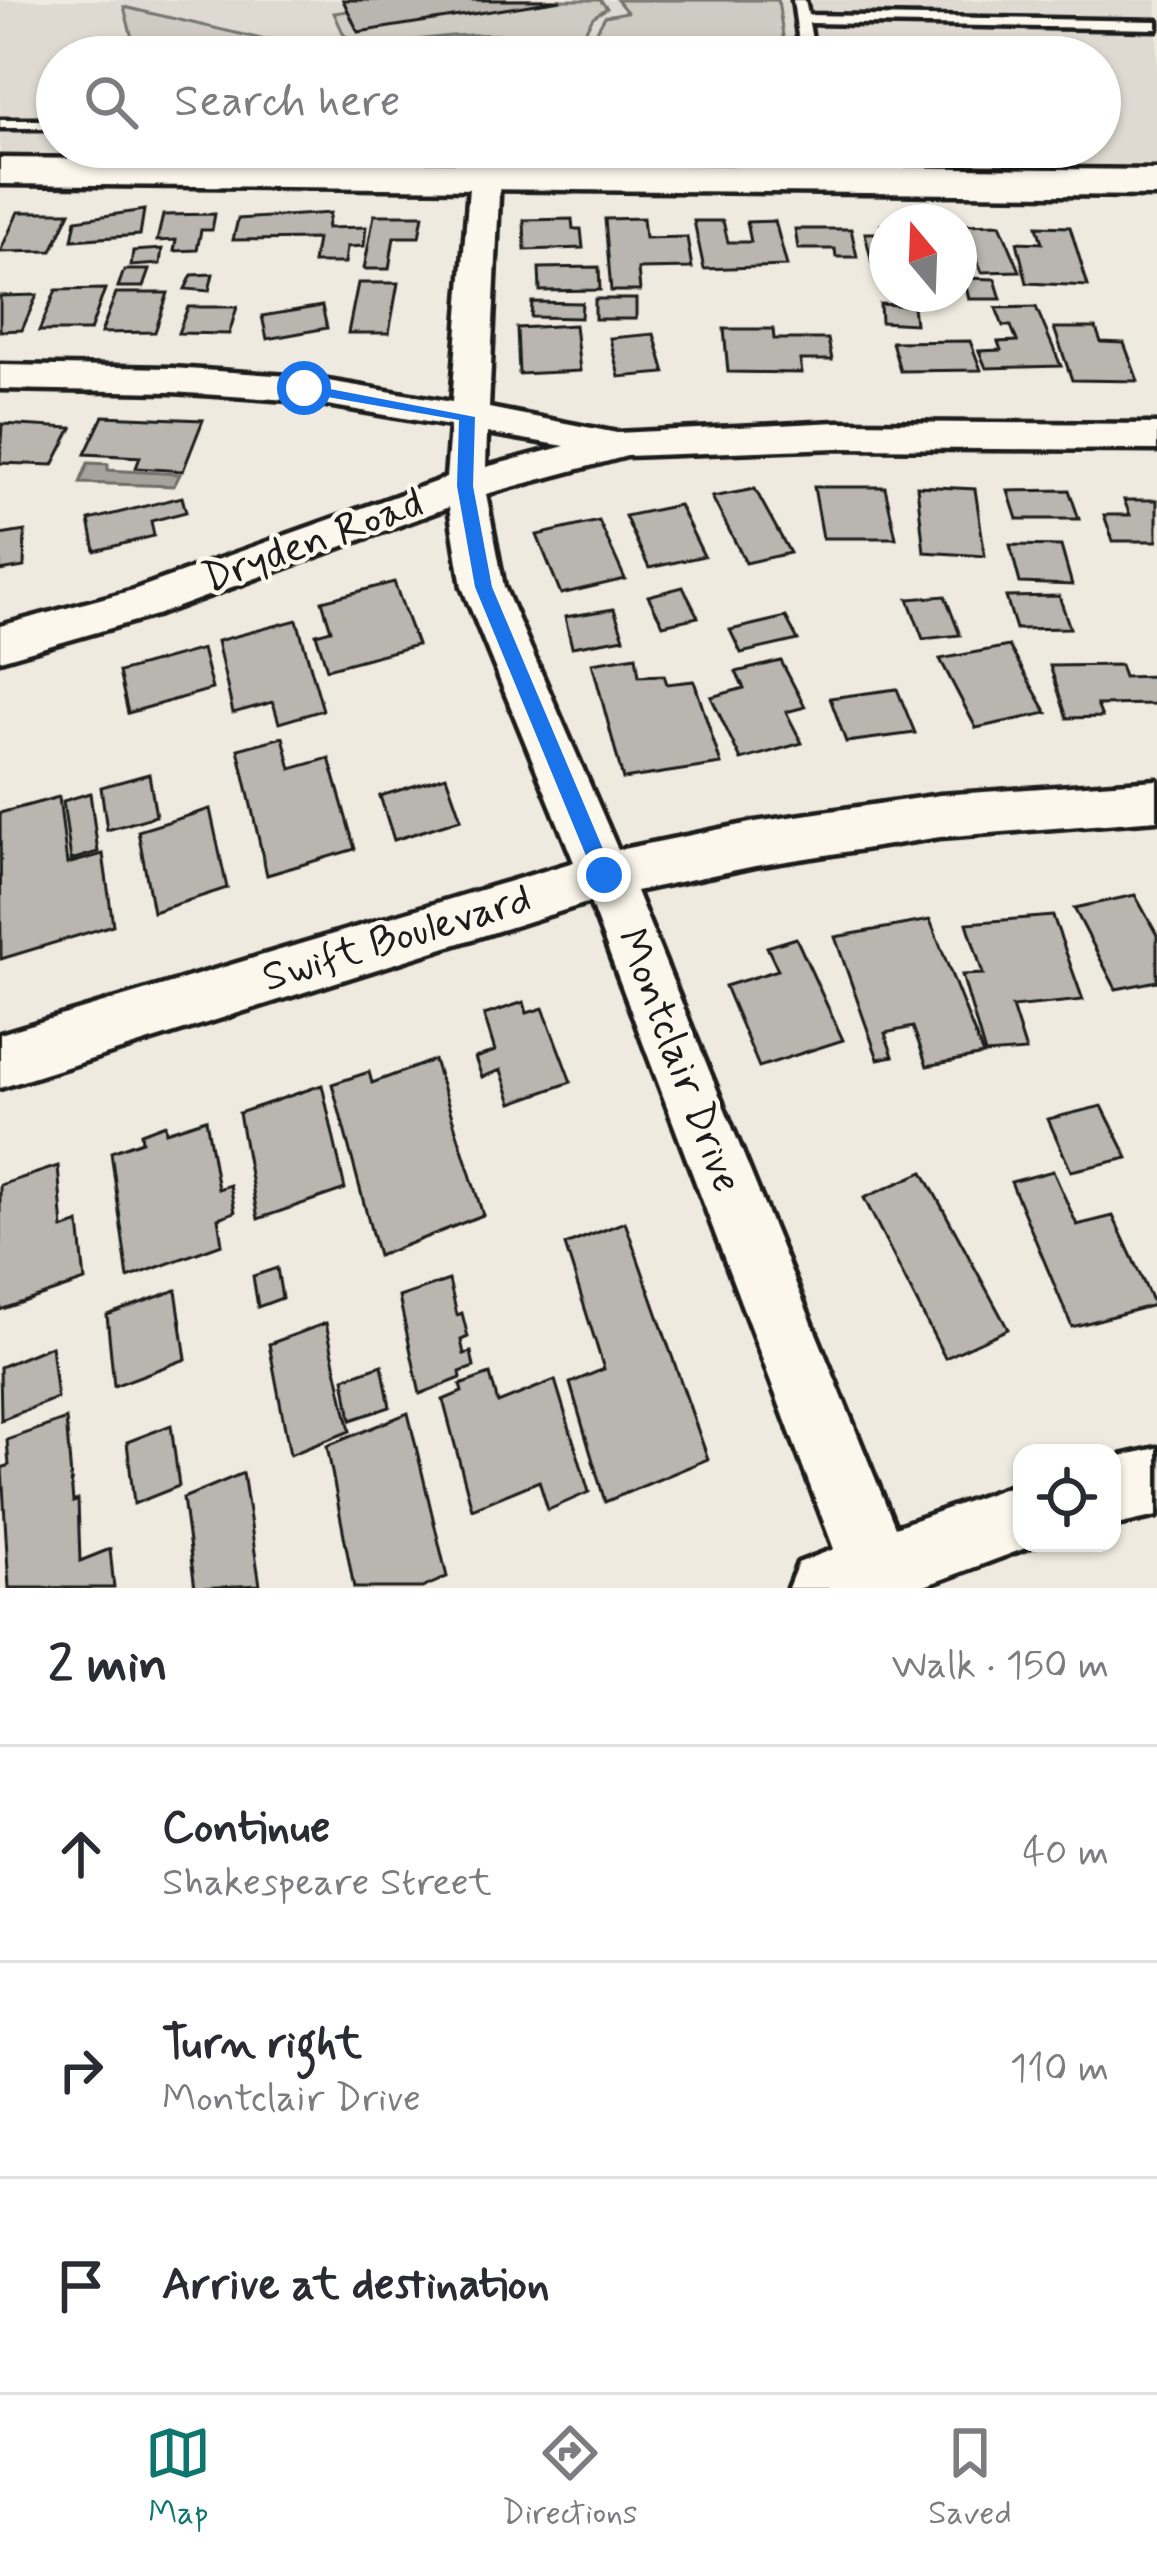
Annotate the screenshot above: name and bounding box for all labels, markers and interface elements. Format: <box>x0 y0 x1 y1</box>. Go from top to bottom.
search box <box>36 36 1121 168</box>
icon: search <box>78 69 144 135</box>
text: Search here <box>174 73 401 132</box>
north arrow <box>869 204 977 312</box>
route start <box>277 361 331 415</box>
street label: Dryden Road <box>195 477 431 607</box>
route end <box>577 848 631 902</box>
street label: Swift Boulevard <box>256 872 538 1006</box>
street label: Montclair Drive <box>602 921 754 1201</box>
map controls <box>1013 1444 1121 1552</box>
button: locate <box>1013 1444 1121 1552</box>
text: 2 min <box>48 1633 168 1699</box>
text: Walk · 150 m <box>891 1641 1109 1692</box>
text: Continue <box>162 1799 330 1858</box>
icon: ahead <box>48 1821 114 1887</box>
text: 40 m <box>1022 1828 1109 1879</box>
text: Shakespeare Street <box>162 1858 492 1909</box>
text: Turn right <box>162 2015 362 2074</box>
icon: right <box>48 2037 114 2103</box>
text: 110 m <box>1010 2044 1109 2095</box>
text: Montclair Drive <box>162 2074 421 2125</box>
icon: arrive <box>48 2253 114 2319</box>
text: Arrive at destination <box>162 2256 550 2315</box>
tab: Map <box>145 2420 211 2536</box>
tab: Directions <box>502 2420 638 2536</box>
tab: Saved <box>928 2420 1012 2536</box>

